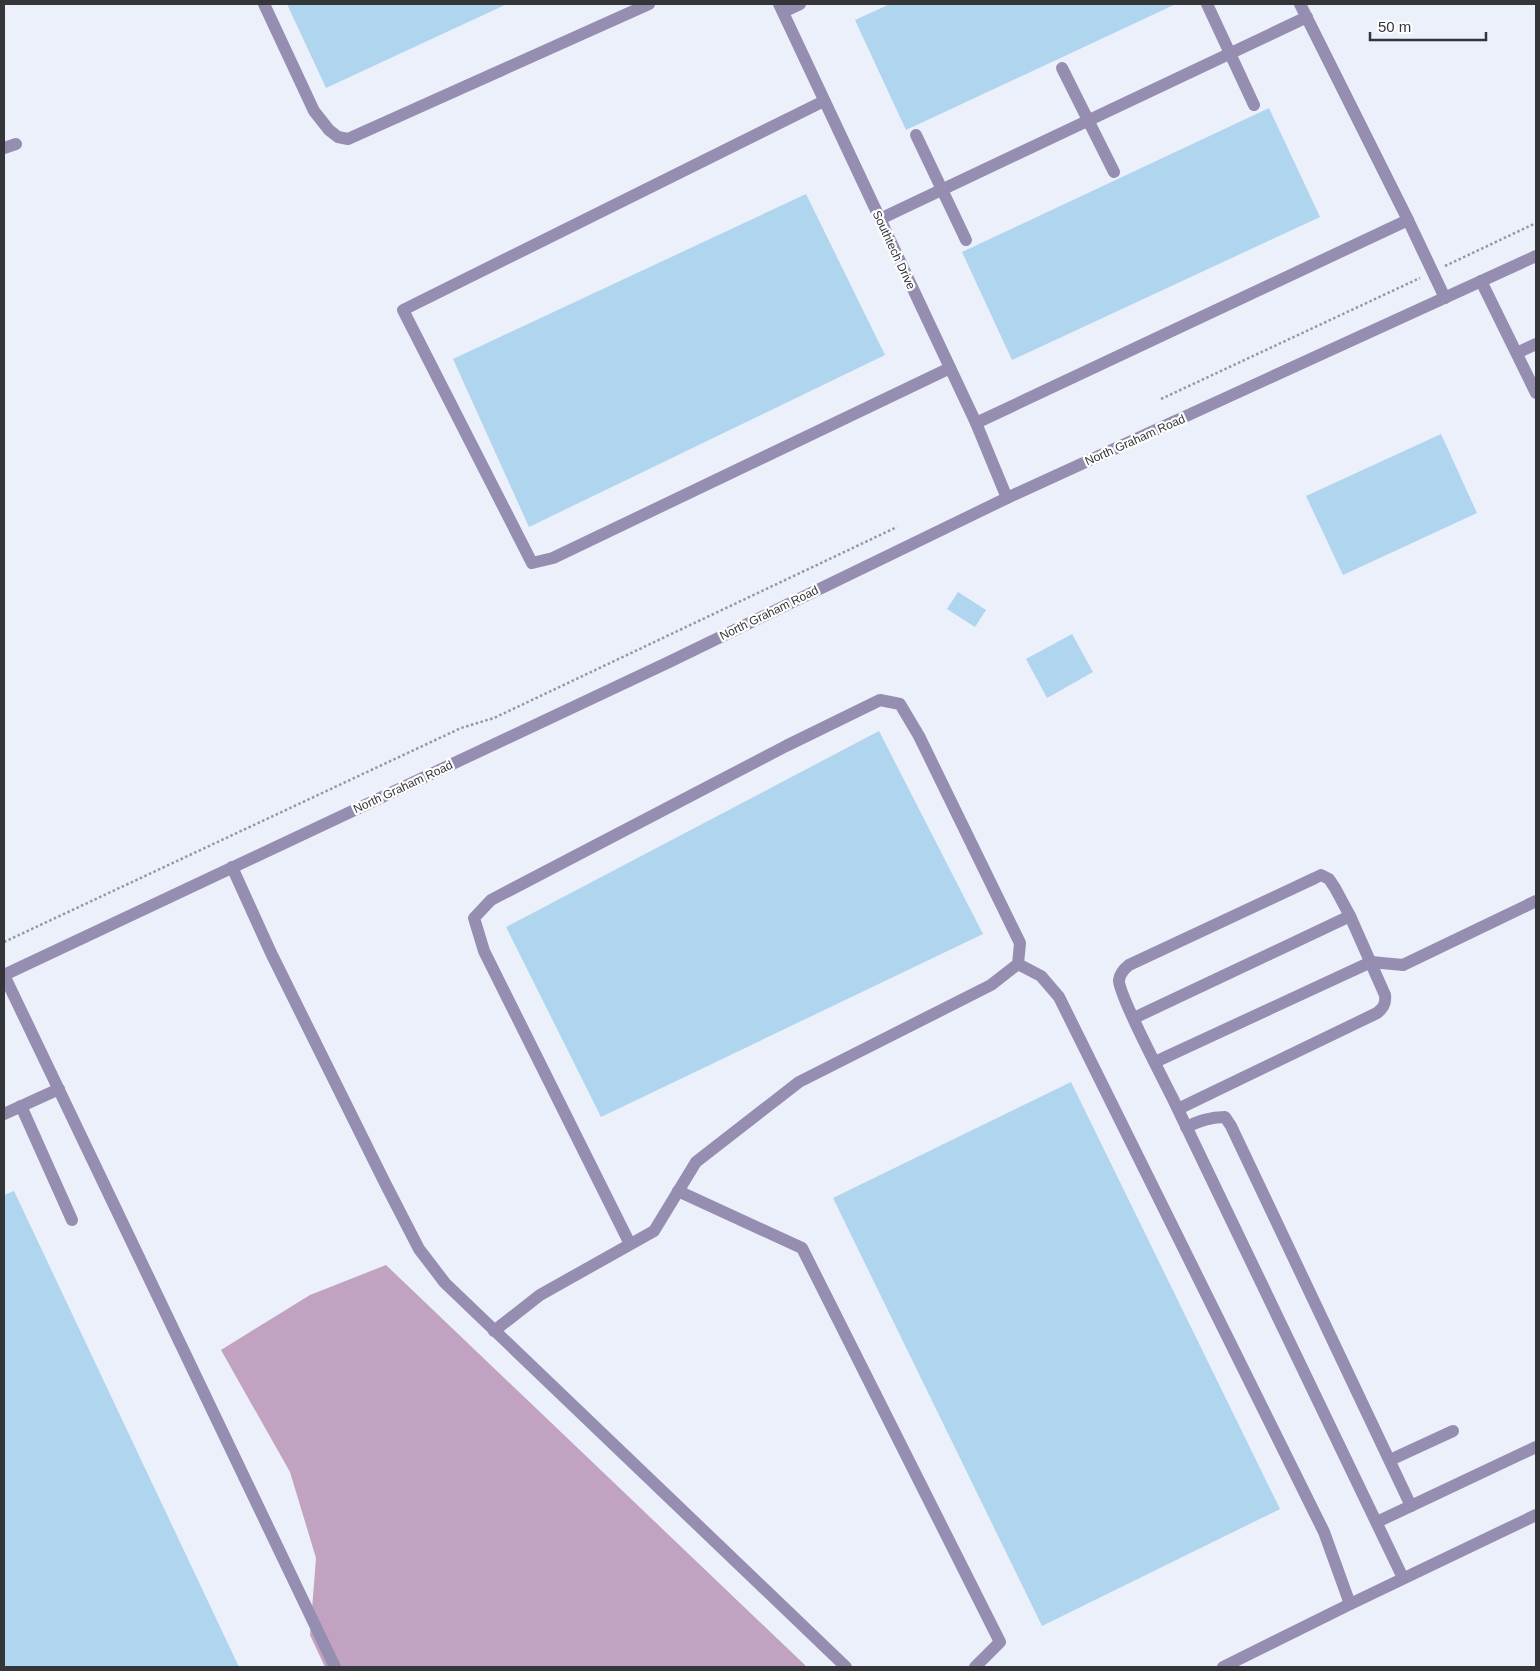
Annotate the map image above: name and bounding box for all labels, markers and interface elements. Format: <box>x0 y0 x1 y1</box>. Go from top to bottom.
scale bar <box>1370 10 1486 42</box>
text: 50 m <box>1378 18 1411 35</box>
street label: Southtech Drive <box>870 208 919 292</box>
street label: North Graham Road <box>1083 412 1187 468</box>
street label: North Graham Road <box>717 583 821 643</box>
street label: North Graham Road <box>351 758 455 816</box>

